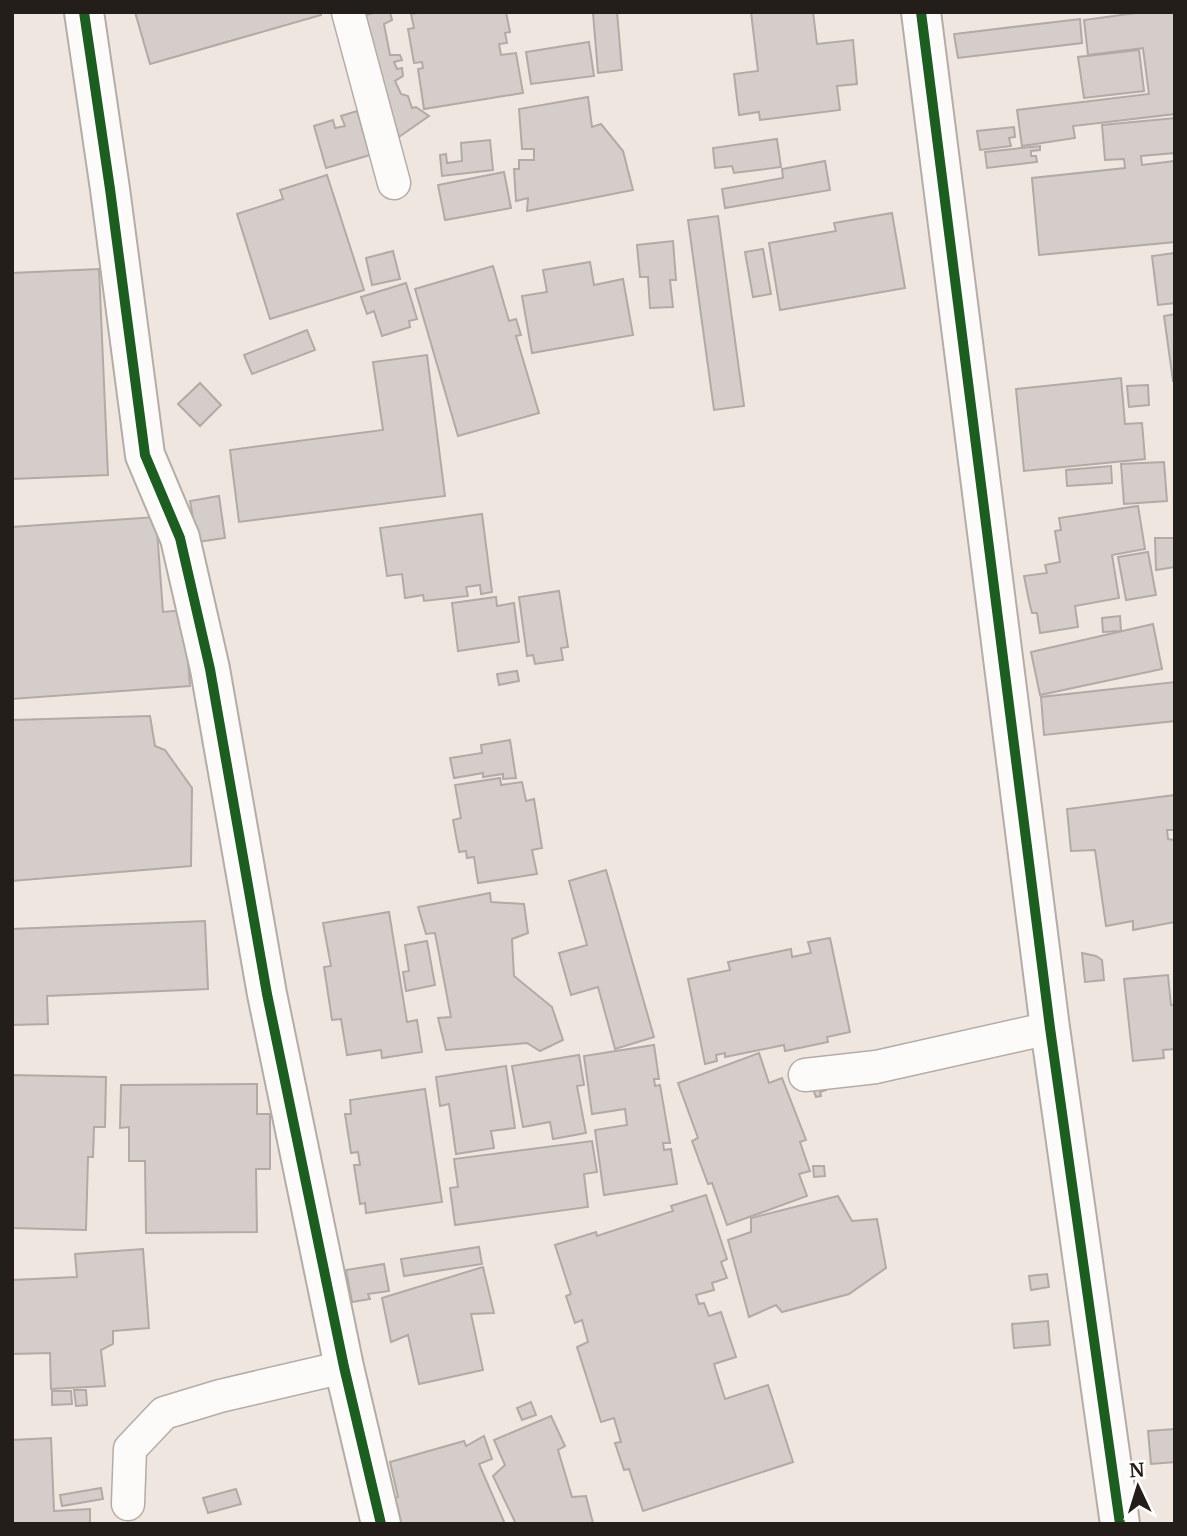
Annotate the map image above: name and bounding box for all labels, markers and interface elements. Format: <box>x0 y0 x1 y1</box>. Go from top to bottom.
north arrow <box>1103 1452 1173 1522</box>
text: N <box>1128 1458 1145 1483</box>

